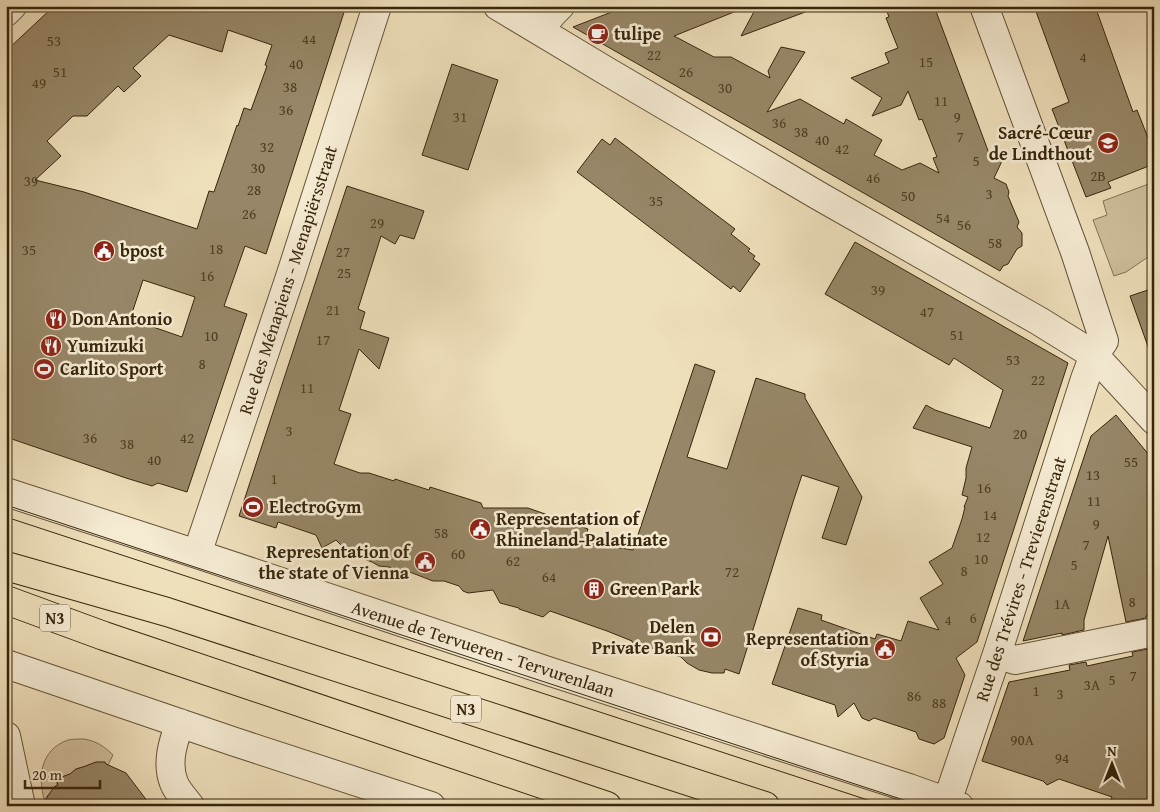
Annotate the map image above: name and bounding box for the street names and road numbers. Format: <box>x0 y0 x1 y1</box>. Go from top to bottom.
street label: Rue des Ménapiens - Menapiërsstraat <box>231 141 344 418</box>
street label: Rue des Trévires - Trevierenstraat <box>968 452 1073 705</box>
street label: Avenue de Tervueren - Tervurenlaan <box>348 593 618 704</box>
road number: N3 <box>40 604 70 632</box>
road number: N3 <box>451 696 481 722</box>

